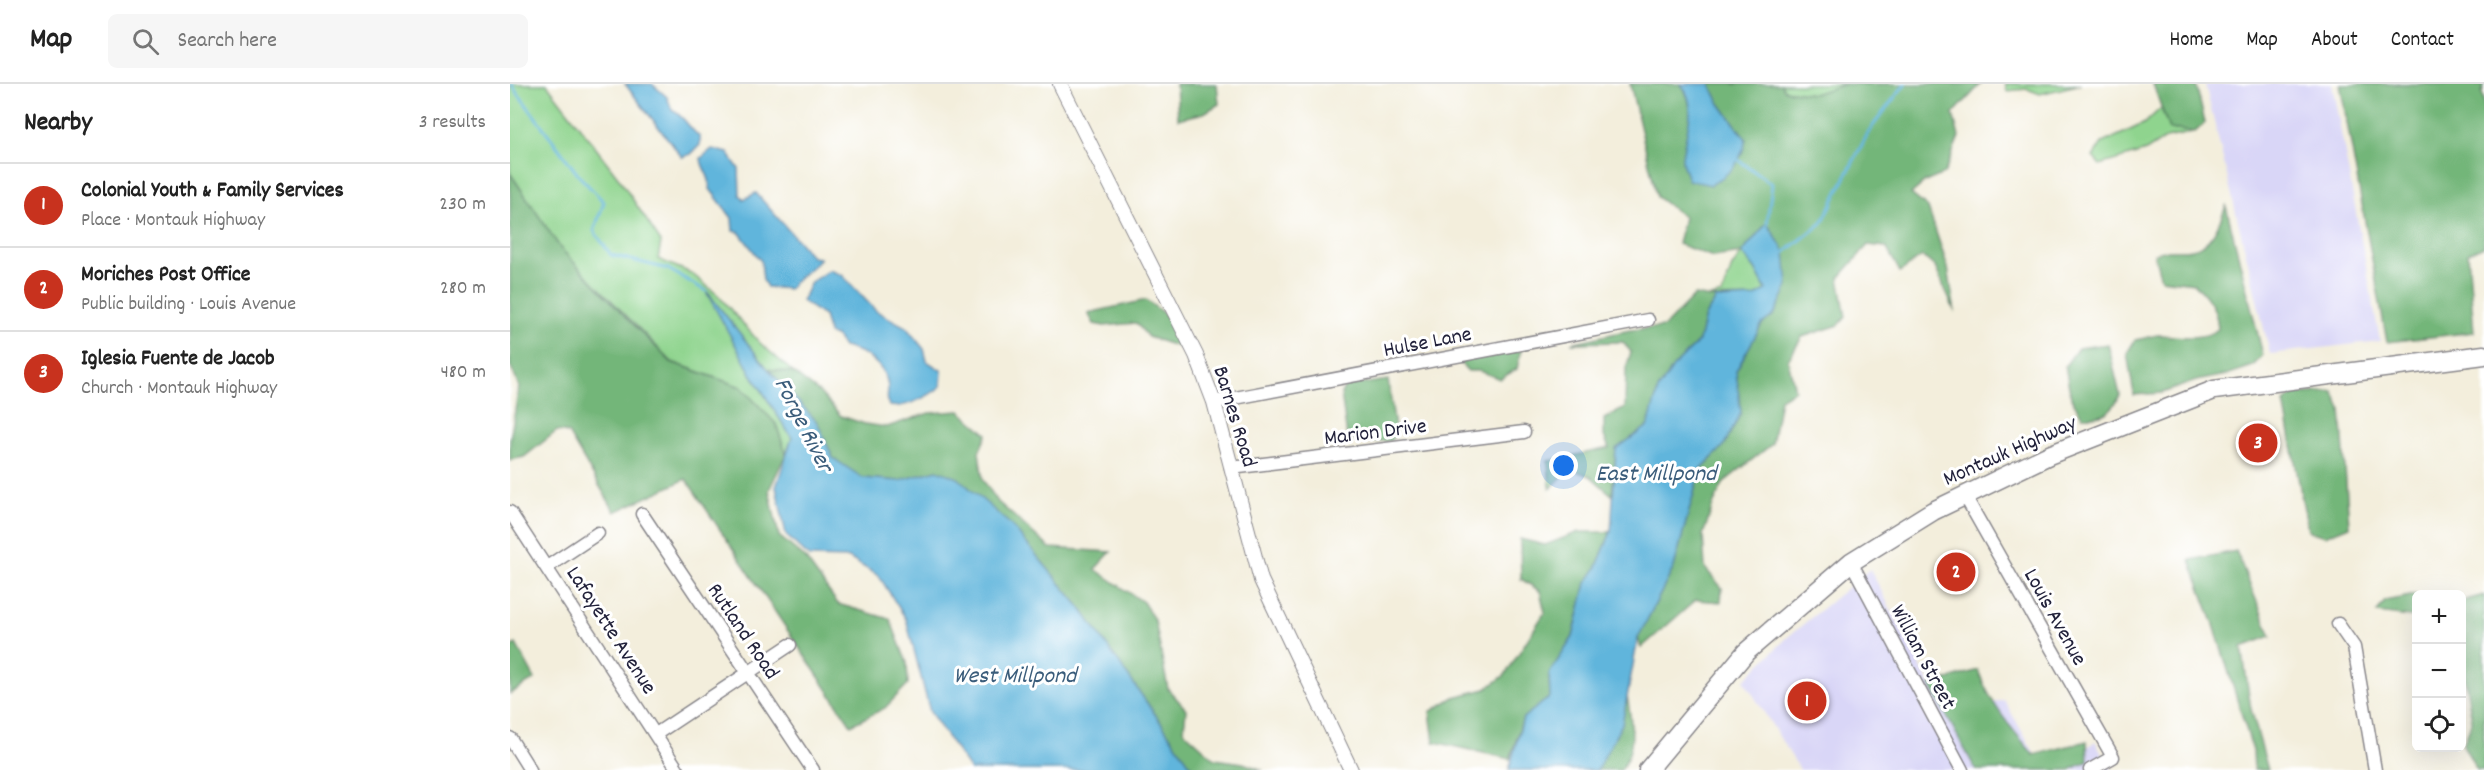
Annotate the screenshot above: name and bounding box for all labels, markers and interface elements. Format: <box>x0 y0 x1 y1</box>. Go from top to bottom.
search box <box>108 14 528 68</box>
text: Map <box>30 21 72 61</box>
icon: search <box>129 25 162 58</box>
text: Search here <box>177 26 277 57</box>
text: Home <box>2169 26 2213 56</box>
text: Map <box>2246 26 2278 56</box>
text: About <box>2311 26 2358 56</box>
text: Contact <box>2391 26 2454 56</box>
text: Nearby <box>24 105 92 142</box>
text: 3 results <box>419 109 486 137</box>
text: Colonial Youth & Family Services <box>81 176 344 207</box>
text: 1 <box>41 191 46 219</box>
text: 230 m <box>439 191 486 219</box>
text: Place · Montauk Highway <box>81 207 265 235</box>
text: Moriches Post Office <box>81 260 250 291</box>
text: 2 <box>39 275 48 303</box>
text: 280 m <box>440 275 486 303</box>
text: Public building · Louis Avenue <box>81 291 296 319</box>
street label: Hulse Lane <box>1381 320 1474 367</box>
text: Iglesia Fuente de Jacob <box>81 344 275 375</box>
text: 3 <box>39 359 48 387</box>
text: 480 m <box>440 359 486 387</box>
street label: Barnes Road <box>1204 363 1264 471</box>
water label: Forge River <box>764 372 842 481</box>
text: Church · Montauk Highway <box>81 375 277 403</box>
street label: Montauk Highway <box>1939 408 2083 495</box>
street label: Marion Drive <box>1323 412 1428 455</box>
pin: 3 <box>2238 420 2278 466</box>
your location <box>1549 451 1578 480</box>
water label: East Millpond <box>1596 458 1719 492</box>
pin: 2 <box>1936 550 1976 594</box>
street label: Lafayette Avenue <box>557 561 663 701</box>
street label: Louis Avenue <box>2014 563 2093 672</box>
street label: Rutland Road <box>698 577 786 686</box>
map controls <box>2412 590 2466 752</box>
button: + <box>2412 590 2466 644</box>
street label: William Street <box>1881 600 1963 716</box>
button: − <box>2412 644 2466 698</box>
water label: West Millpond <box>954 660 1079 694</box>
pin: 1 <box>1788 678 1826 724</box>
button: locate <box>2412 698 2466 752</box>

